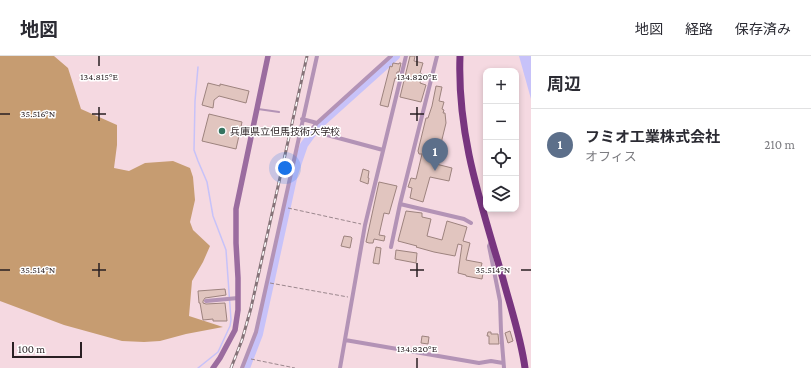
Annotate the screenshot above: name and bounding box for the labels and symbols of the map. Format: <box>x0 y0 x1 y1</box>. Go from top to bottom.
text: 134.815°E <box>80 71 118 82</box>
text: 134.820°E <box>397 71 438 82</box>
text: 35.516°N <box>21 108 56 119</box>
marker: 兵庫県立但馬技術大学校 <box>217 126 227 136</box>
place label: 兵庫県立但馬技術大学校 <box>230 126 340 137</box>
pin: 1 <box>422 138 448 171</box>
your location <box>275 158 295 178</box>
text: 35.514°N <box>21 264 56 275</box>
text: 35.514°N <box>476 264 511 275</box>
scale bar <box>12 340 82 359</box>
text: 134.820°E <box>397 343 438 354</box>

